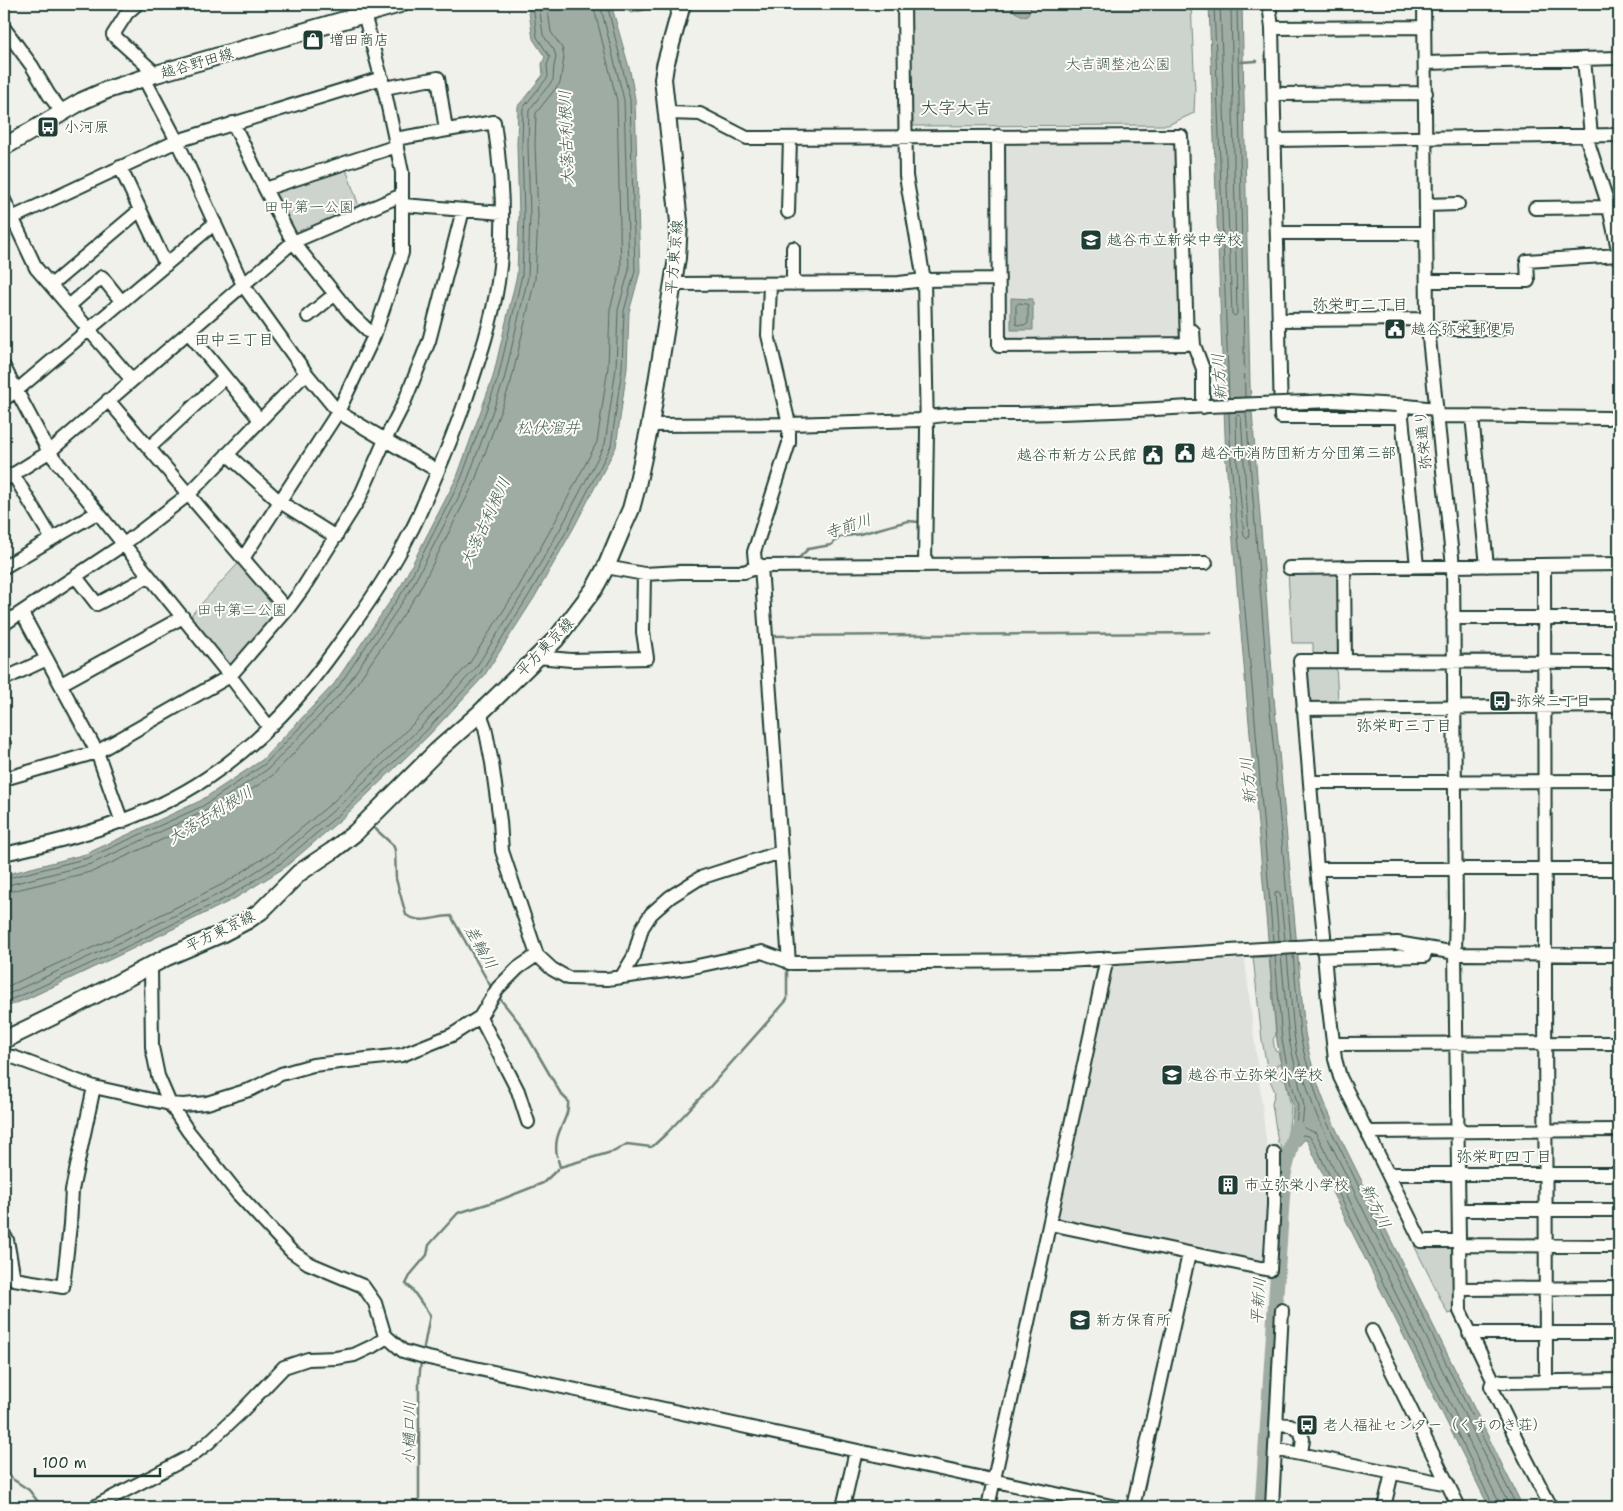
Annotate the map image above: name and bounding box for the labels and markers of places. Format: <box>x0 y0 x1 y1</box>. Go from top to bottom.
shop icon: 増田商店 <box>301 28 325 52</box>
place label: 増田商店 <box>329 30 389 50</box>
bus stop icon: 小河原 <box>36 115 60 139</box>
place label: 小河原 <box>64 117 109 137</box>
school or university icon: 越谷市立新栄中学校 <box>1079 228 1103 252</box>
place label: 越谷市立新栄中学校 <box>1107 230 1242 250</box>
public building icon: 越谷弥栄郵便局 <box>1383 317 1407 341</box>
place label: 越谷弥栄郵便局 <box>1411 319 1516 339</box>
public building icon: 越谷市消防団新方分団第三部 <box>1173 441 1197 465</box>
public building icon: 越谷市新方公民館 <box>1141 443 1165 467</box>
place label: 越谷市消防団新方分団第三部 <box>1201 443 1396 463</box>
place label: 越谷市新方公民館 <box>1017 445 1137 465</box>
bus stop icon: 弥栄三丁目 <box>1488 689 1512 713</box>
place label: 弥栄三丁目 <box>1516 691 1591 711</box>
school or university icon: 越谷市立弥栄小学校 <box>1160 1063 1184 1087</box>
place label: 越谷市立弥栄小学校 <box>1188 1065 1323 1085</box>
building icon: 市立弥栄小学校 <box>1216 1173 1240 1197</box>
place label: 市立弥栄小学校 <box>1244 1175 1349 1195</box>
school or university icon: 新方保育所 <box>1068 1308 1092 1332</box>
place label: 新方保育所 <box>1096 1310 1171 1330</box>
bus stop icon: 老人福祉センター（くすのき荘） <box>1295 1413 1319 1437</box>
place label: 老人福祉センター（くすのき荘） <box>1323 1415 1547 1435</box>

